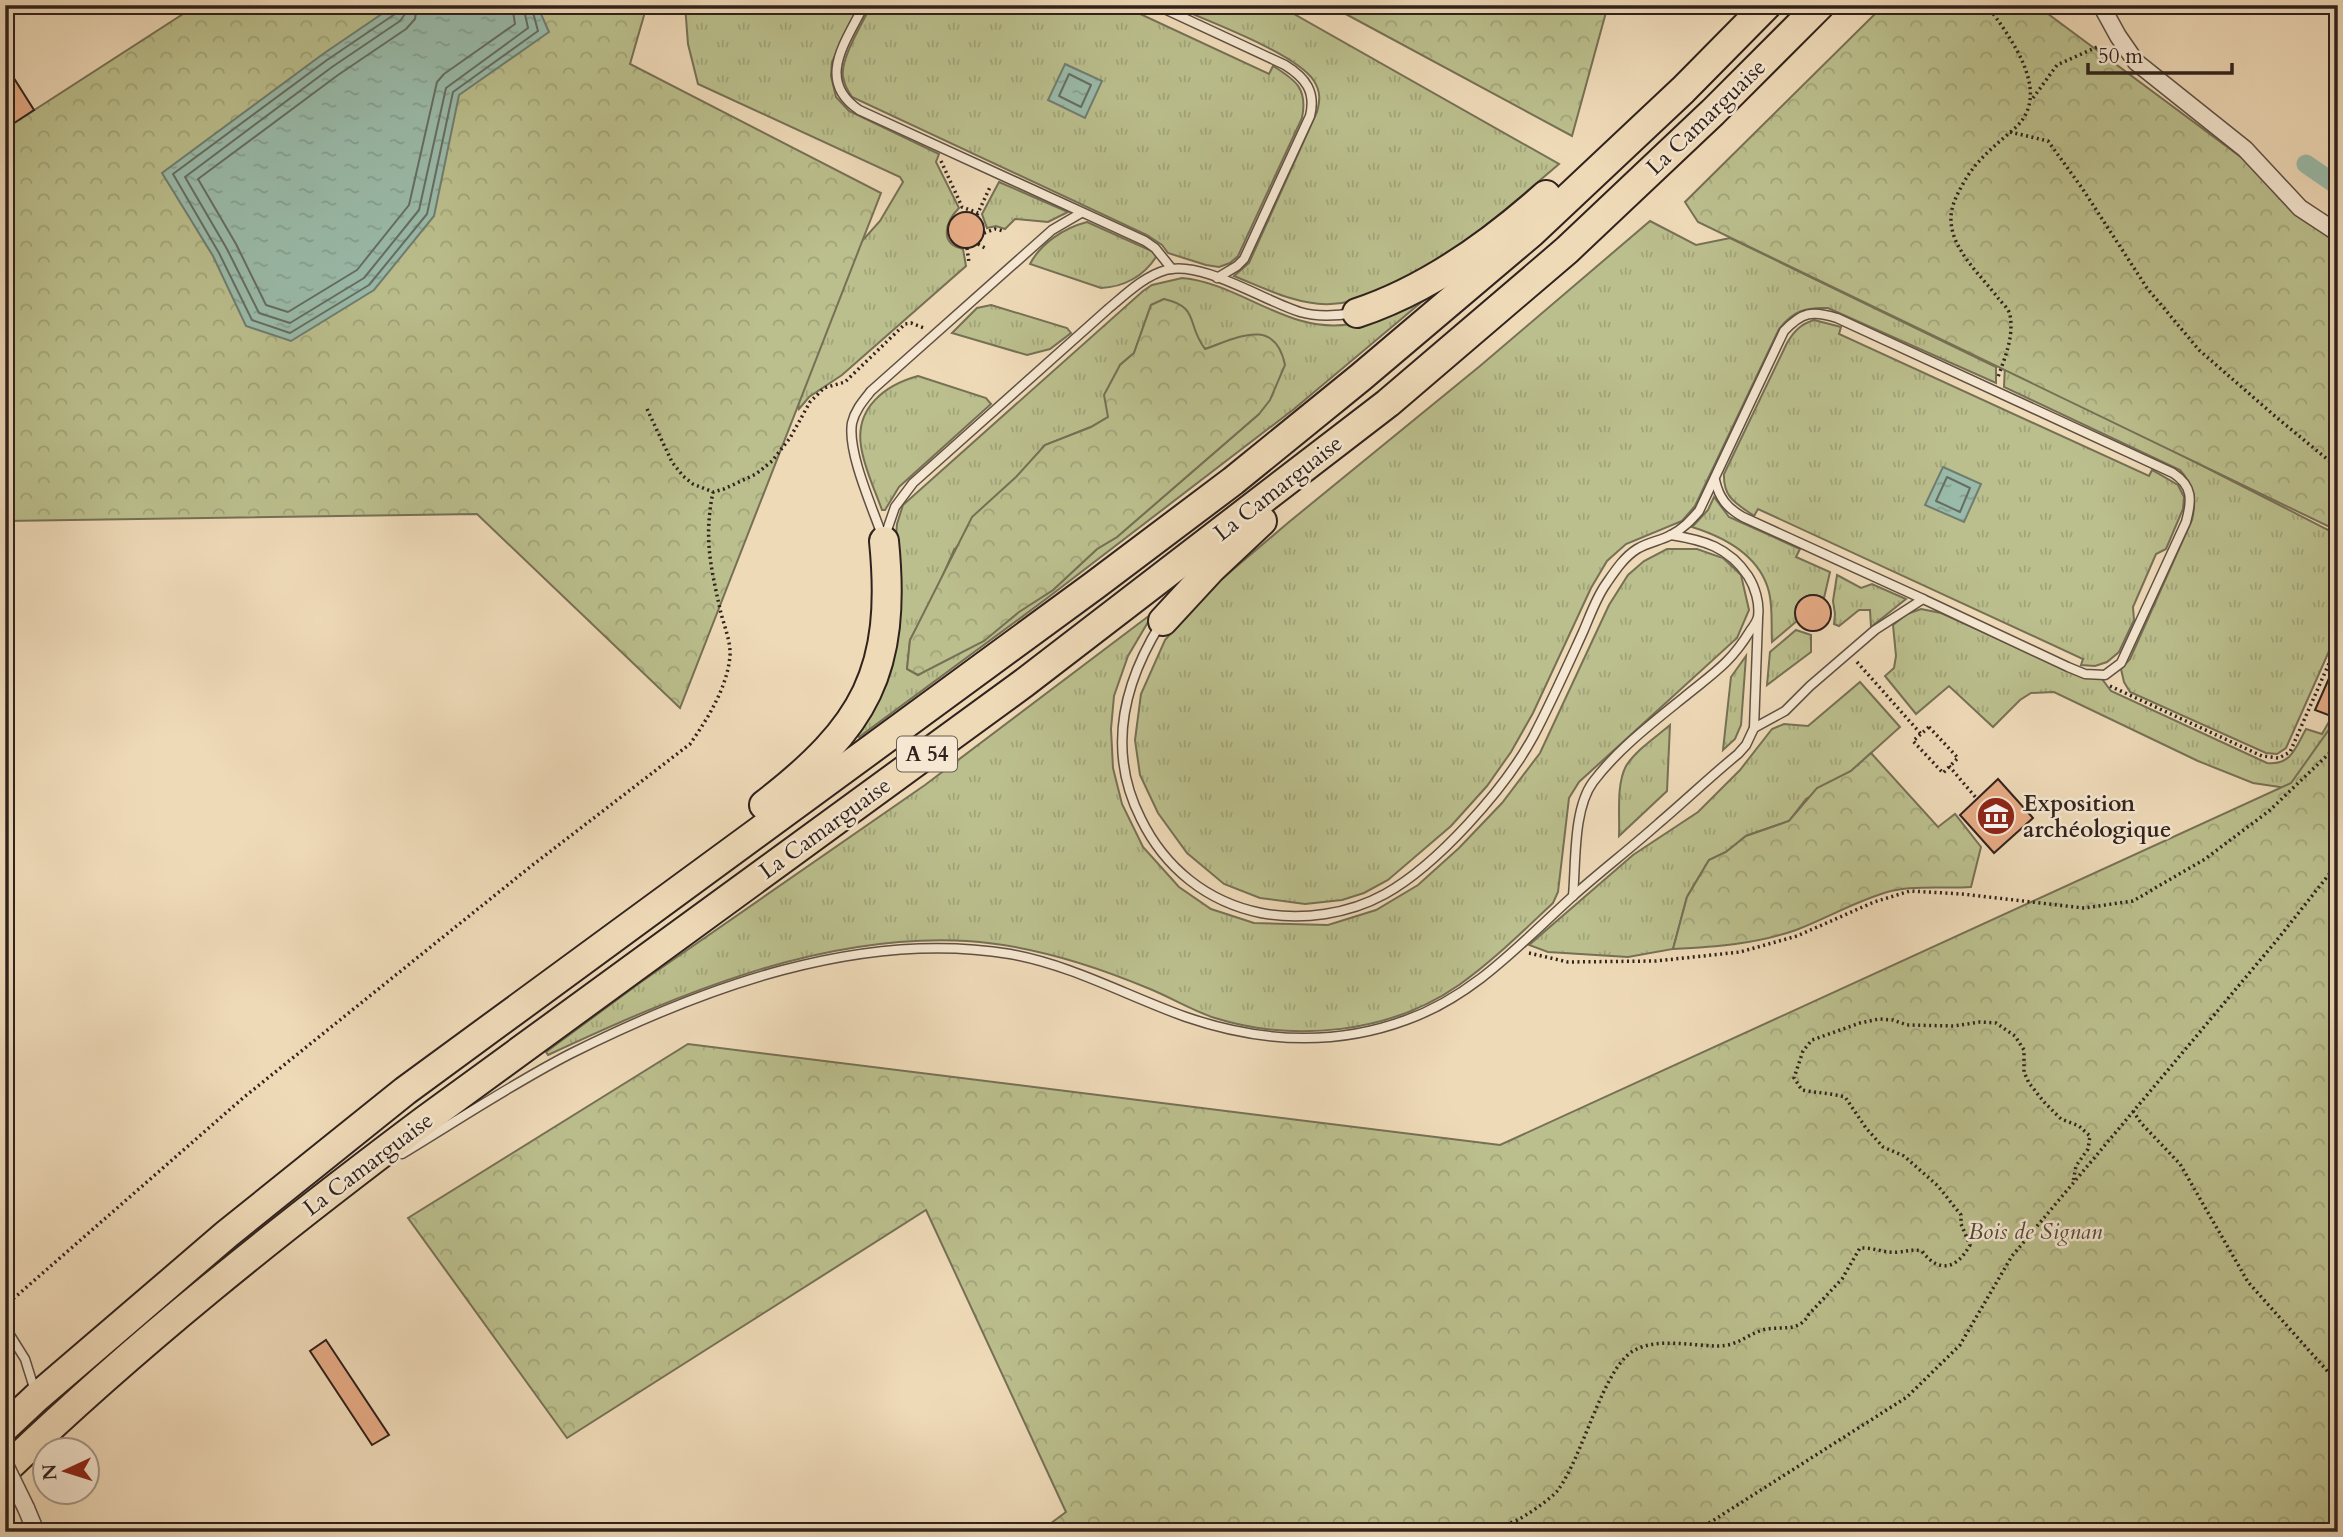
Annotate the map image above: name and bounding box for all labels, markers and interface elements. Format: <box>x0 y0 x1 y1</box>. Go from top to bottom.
scale bar <box>2088 32 2231 76</box>
text: 50 m <box>2098 42 2143 71</box>
street label: La Camarguaise <box>1639 52 1773 182</box>
street label: La Camarguaise <box>1207 428 1349 548</box>
road number: A 54 <box>897 736 957 772</box>
street label: La Camarguaise <box>753 770 897 886</box>
place label: Exposition archéologique <box>2023 788 2171 845</box>
museum icon: Exposition archéologique <box>1975 795 2017 837</box>
street label: La Camarguaise <box>297 1105 439 1223</box>
park label: Bois de Signan <box>1968 1216 2103 1247</box>
north arrow <box>32 1436 102 1506</box>
text: N <box>36 1462 64 1481</box>

